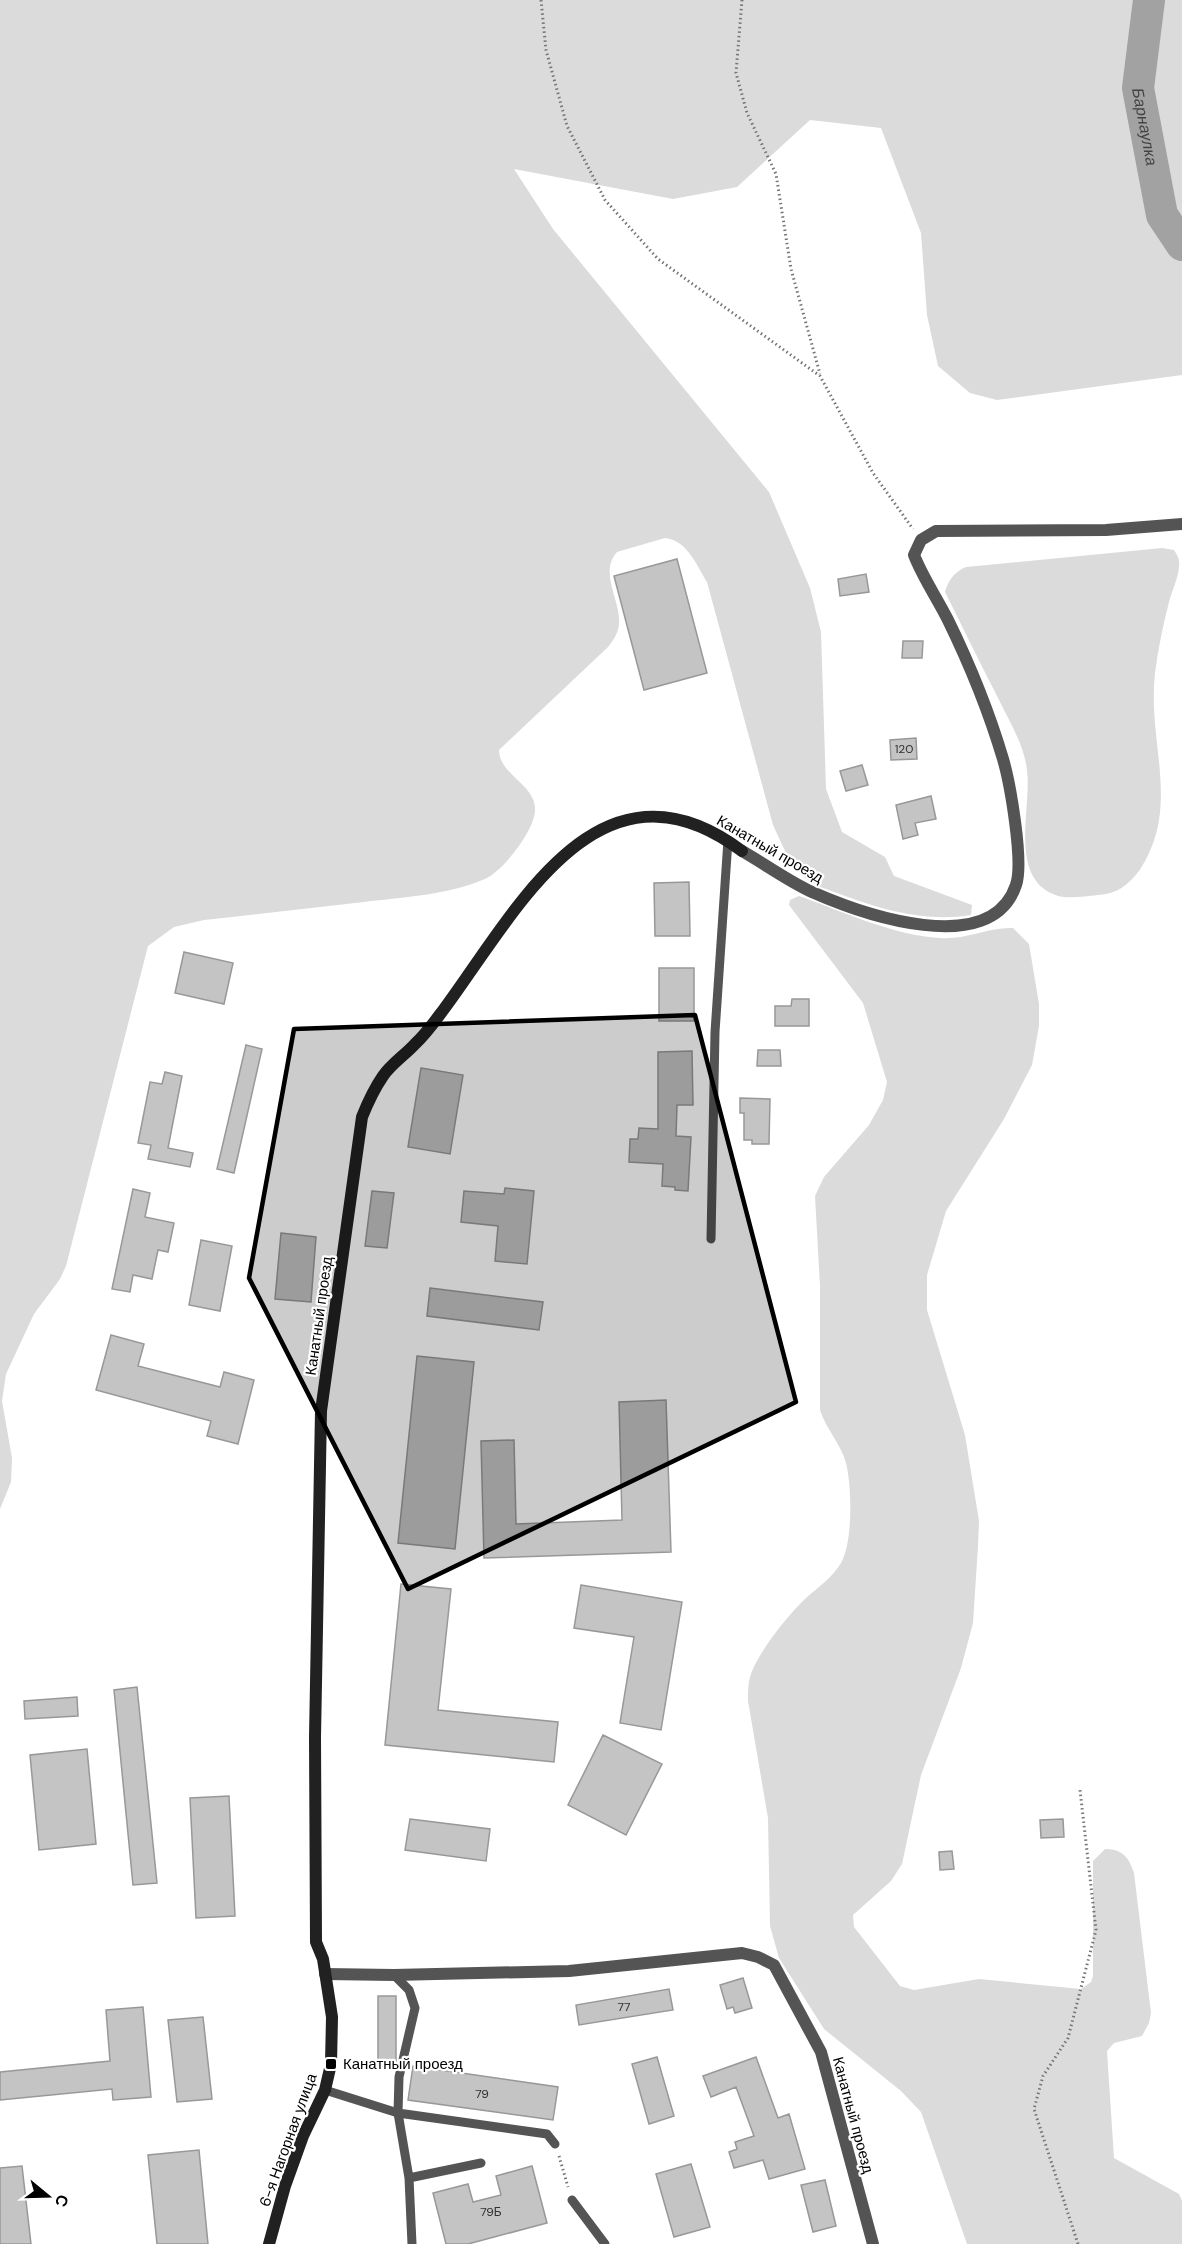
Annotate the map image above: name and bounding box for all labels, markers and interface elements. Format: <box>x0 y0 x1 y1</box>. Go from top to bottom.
water label: Барнаулка <box>1127 86 1162 167</box>
house number: 120 <box>895 741 913 757</box>
street label: Канатный проезд <box>713 810 827 888</box>
street label: Канатный проезд <box>301 1255 337 1377</box>
house number: 77 <box>618 1999 630 2015</box>
place label: Канатный проезд <box>343 2054 463 2074</box>
street label: Канатный проезд <box>828 2055 878 2176</box>
marker: Канатный проезд <box>324 2057 338 2071</box>
street label: 6-я Нагорная улица <box>255 2070 322 2209</box>
house number: 79 <box>475 2086 489 2102</box>
north arrow <box>18 2166 78 2226</box>
text: С <box>50 2192 74 2210</box>
house number: 79Б <box>480 2204 502 2220</box>

